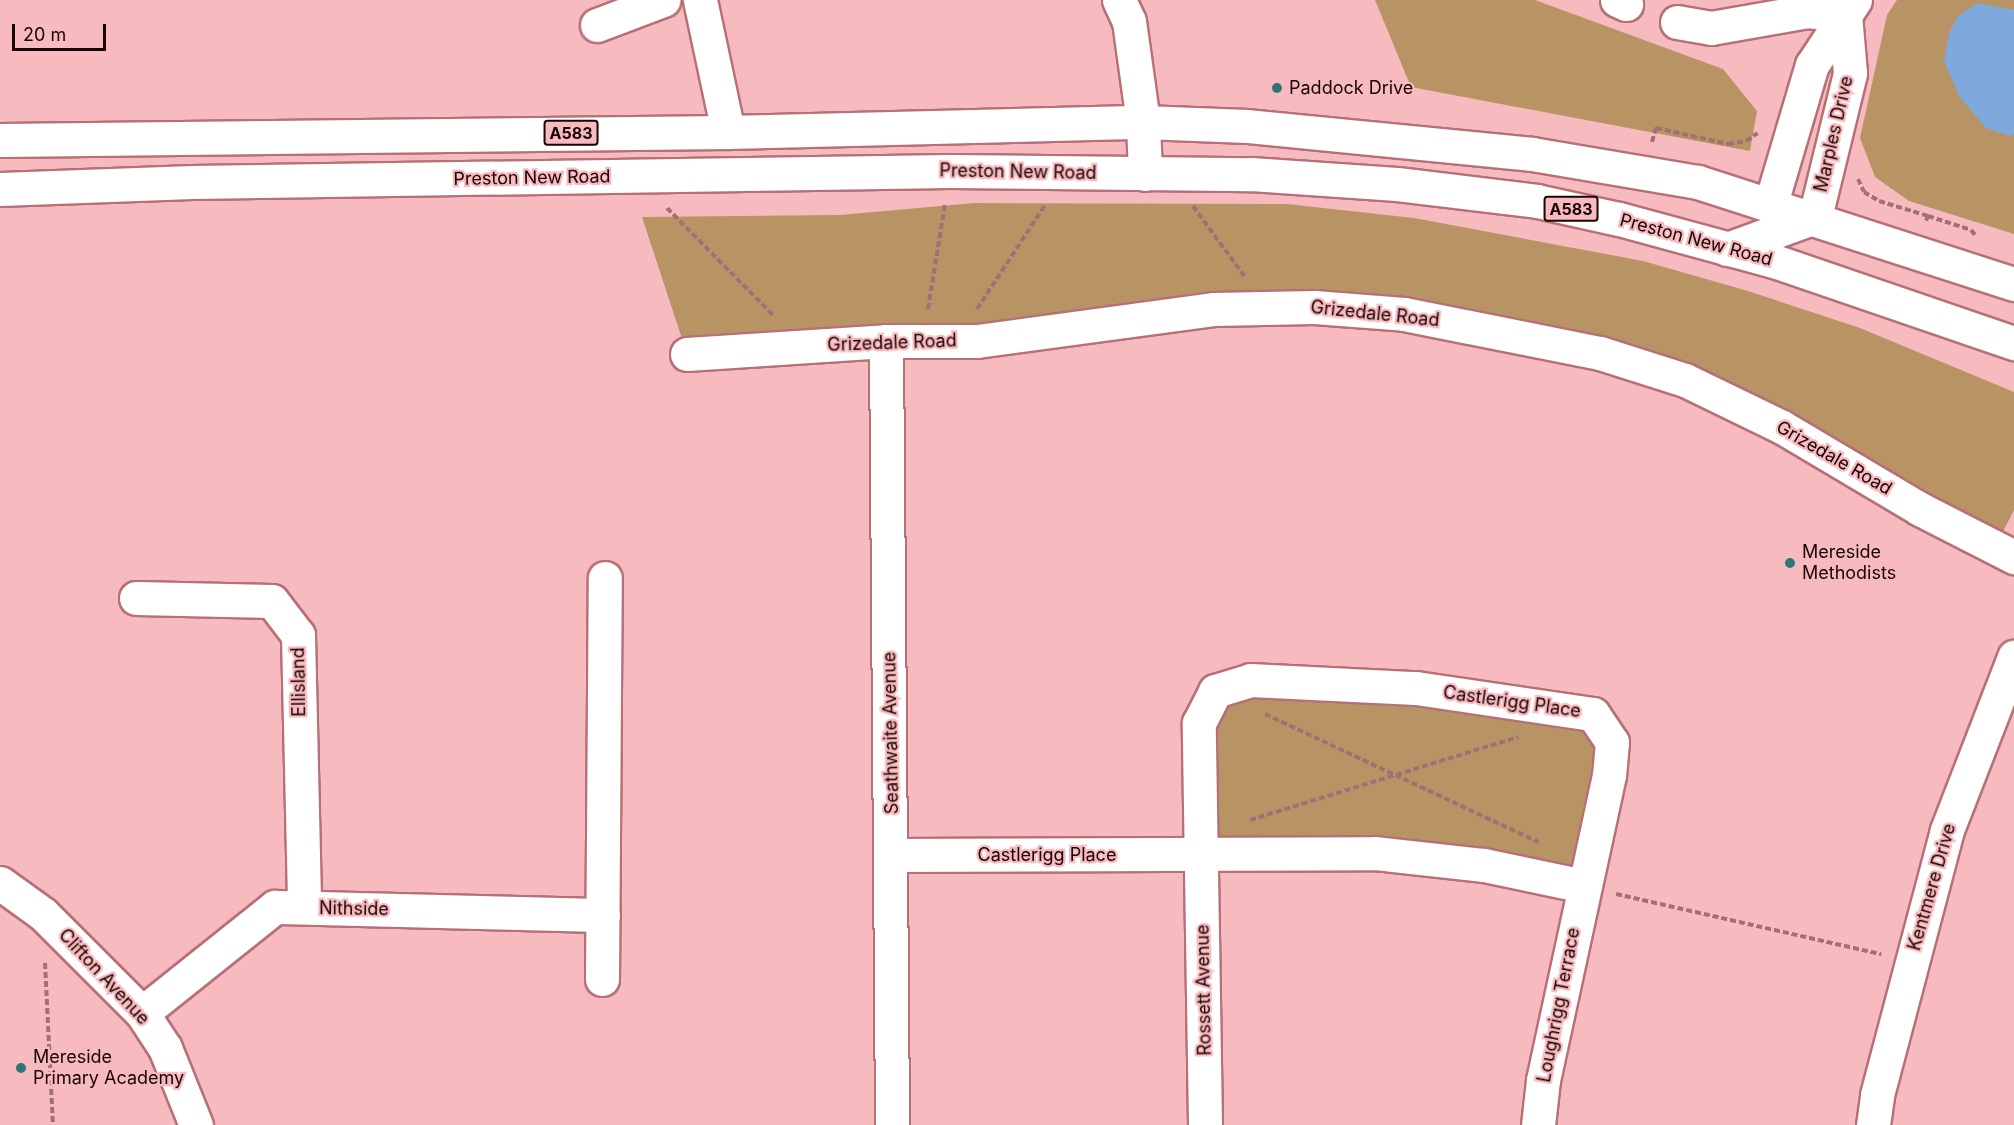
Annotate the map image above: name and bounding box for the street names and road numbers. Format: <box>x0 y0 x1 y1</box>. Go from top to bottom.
street label: Marples Drive <box>1810 74 1858 194</box>
road number: A583 <box>542 120 600 146</box>
street label: Preston New Road <box>939 160 1097 184</box>
street label: Preston New Road <box>453 166 611 190</box>
road number: A583 <box>1542 196 1600 222</box>
street label: Preston New Road <box>1617 209 1775 271</box>
street label: Grizedale Road <box>1309 296 1441 332</box>
street label: Grizedale Road <box>827 330 957 356</box>
street label: Grizedale Road <box>1773 416 1895 500</box>
street label: Ellisland <box>288 647 310 717</box>
street label: Seathwaite Avenue <box>879 652 903 814</box>
street label: Castlerigg Place <box>1442 682 1582 722</box>
street label: Kentmere Drive <box>1904 821 1960 953</box>
street label: Castlerigg Place <box>978 844 1116 866</box>
street label: Nithside <box>319 898 389 920</box>
street label: Rossett Avenue <box>1192 924 1216 1056</box>
street label: Clifton Avenue <box>54 925 154 1029</box>
street label: Loughrigg Terrace <box>1533 926 1585 1084</box>

